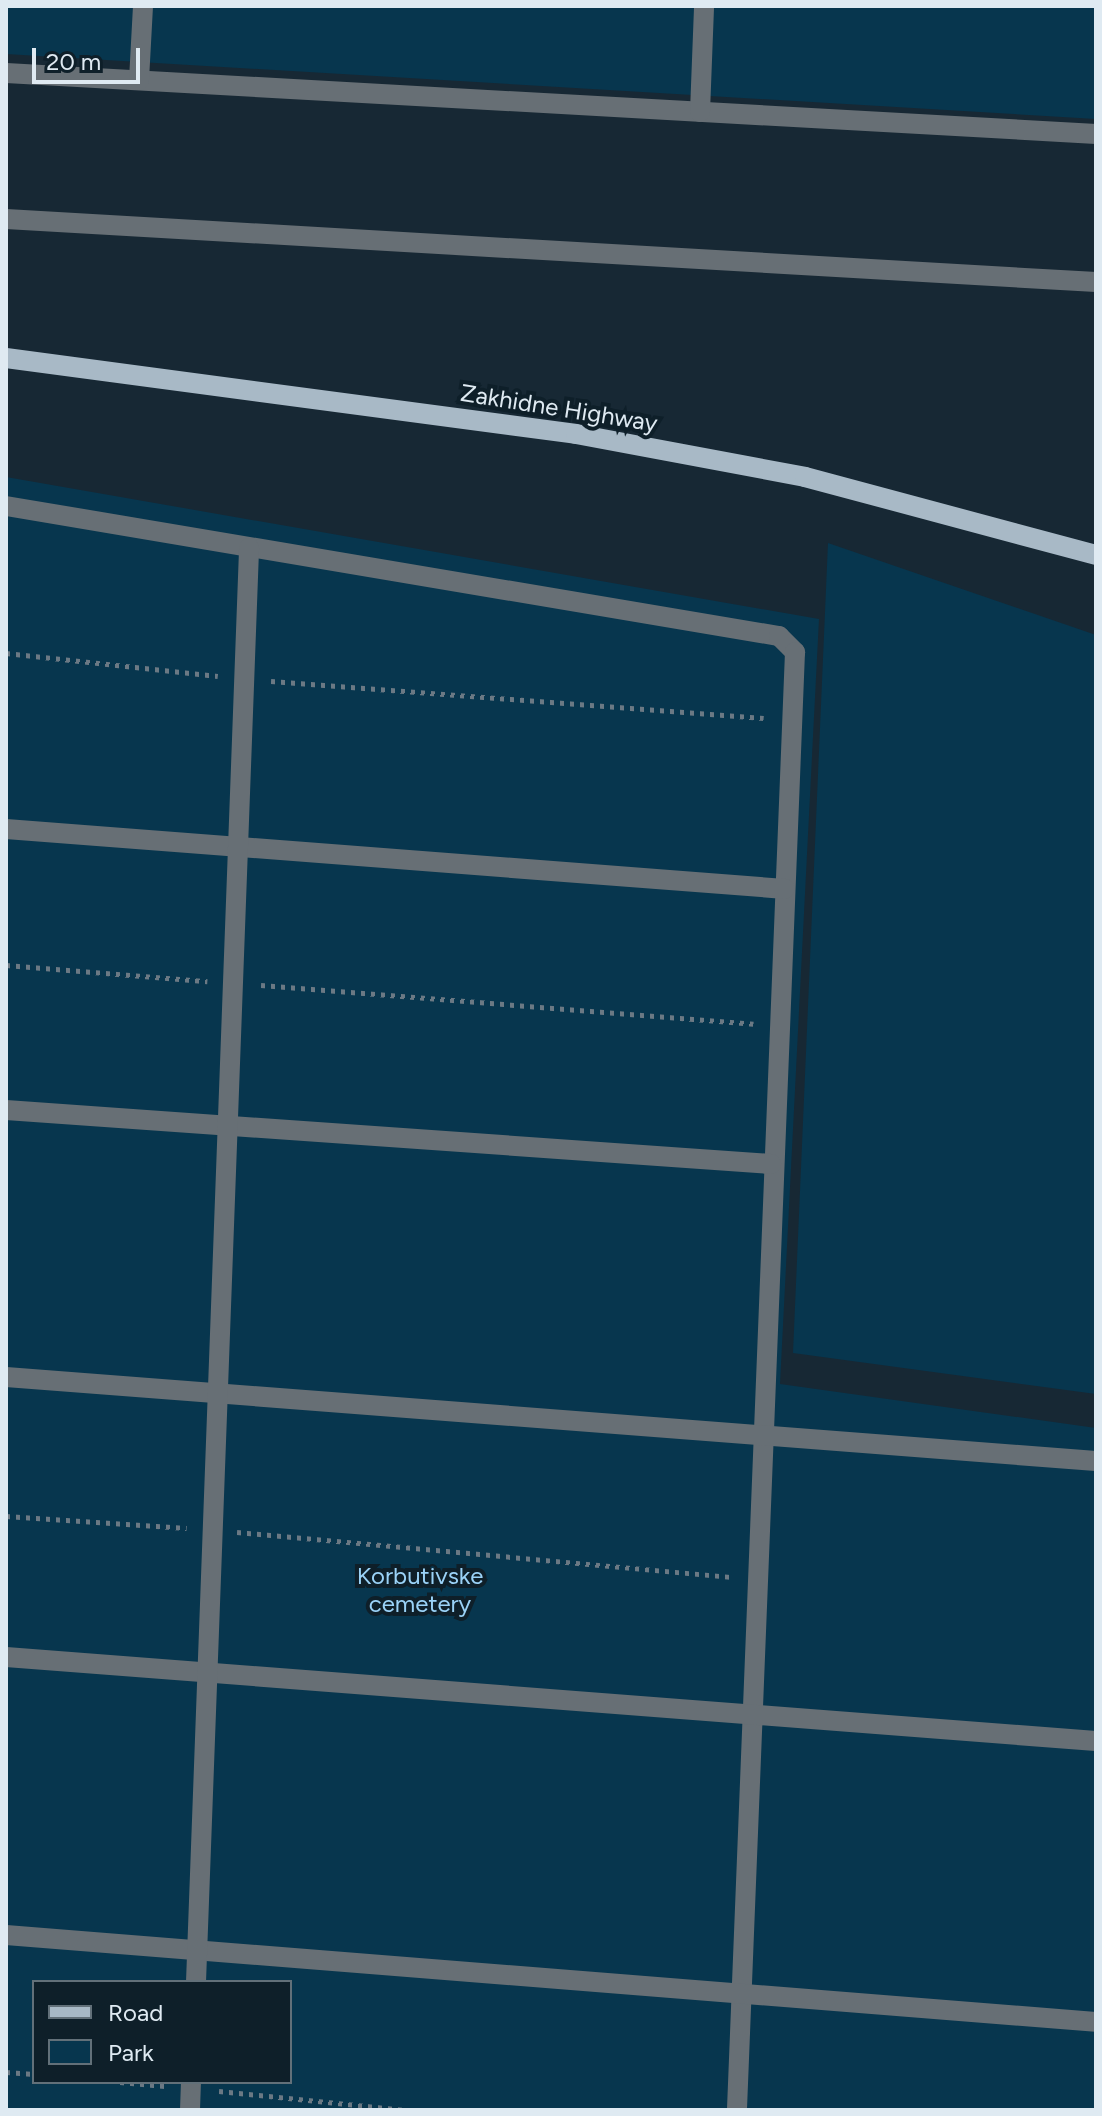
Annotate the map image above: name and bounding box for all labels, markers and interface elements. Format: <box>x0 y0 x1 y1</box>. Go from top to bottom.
scale bar <box>36 32 144 82</box>
text: 20 m <box>46 47 101 76</box>
street label: Zakhidne Highway <box>459 378 659 438</box>
park label: Korbutivske cemetery <box>357 1562 483 1618</box>
legend <box>32 1980 292 2084</box>
text: Road <box>108 1998 163 2027</box>
text: Park <box>108 2038 154 2067</box>

